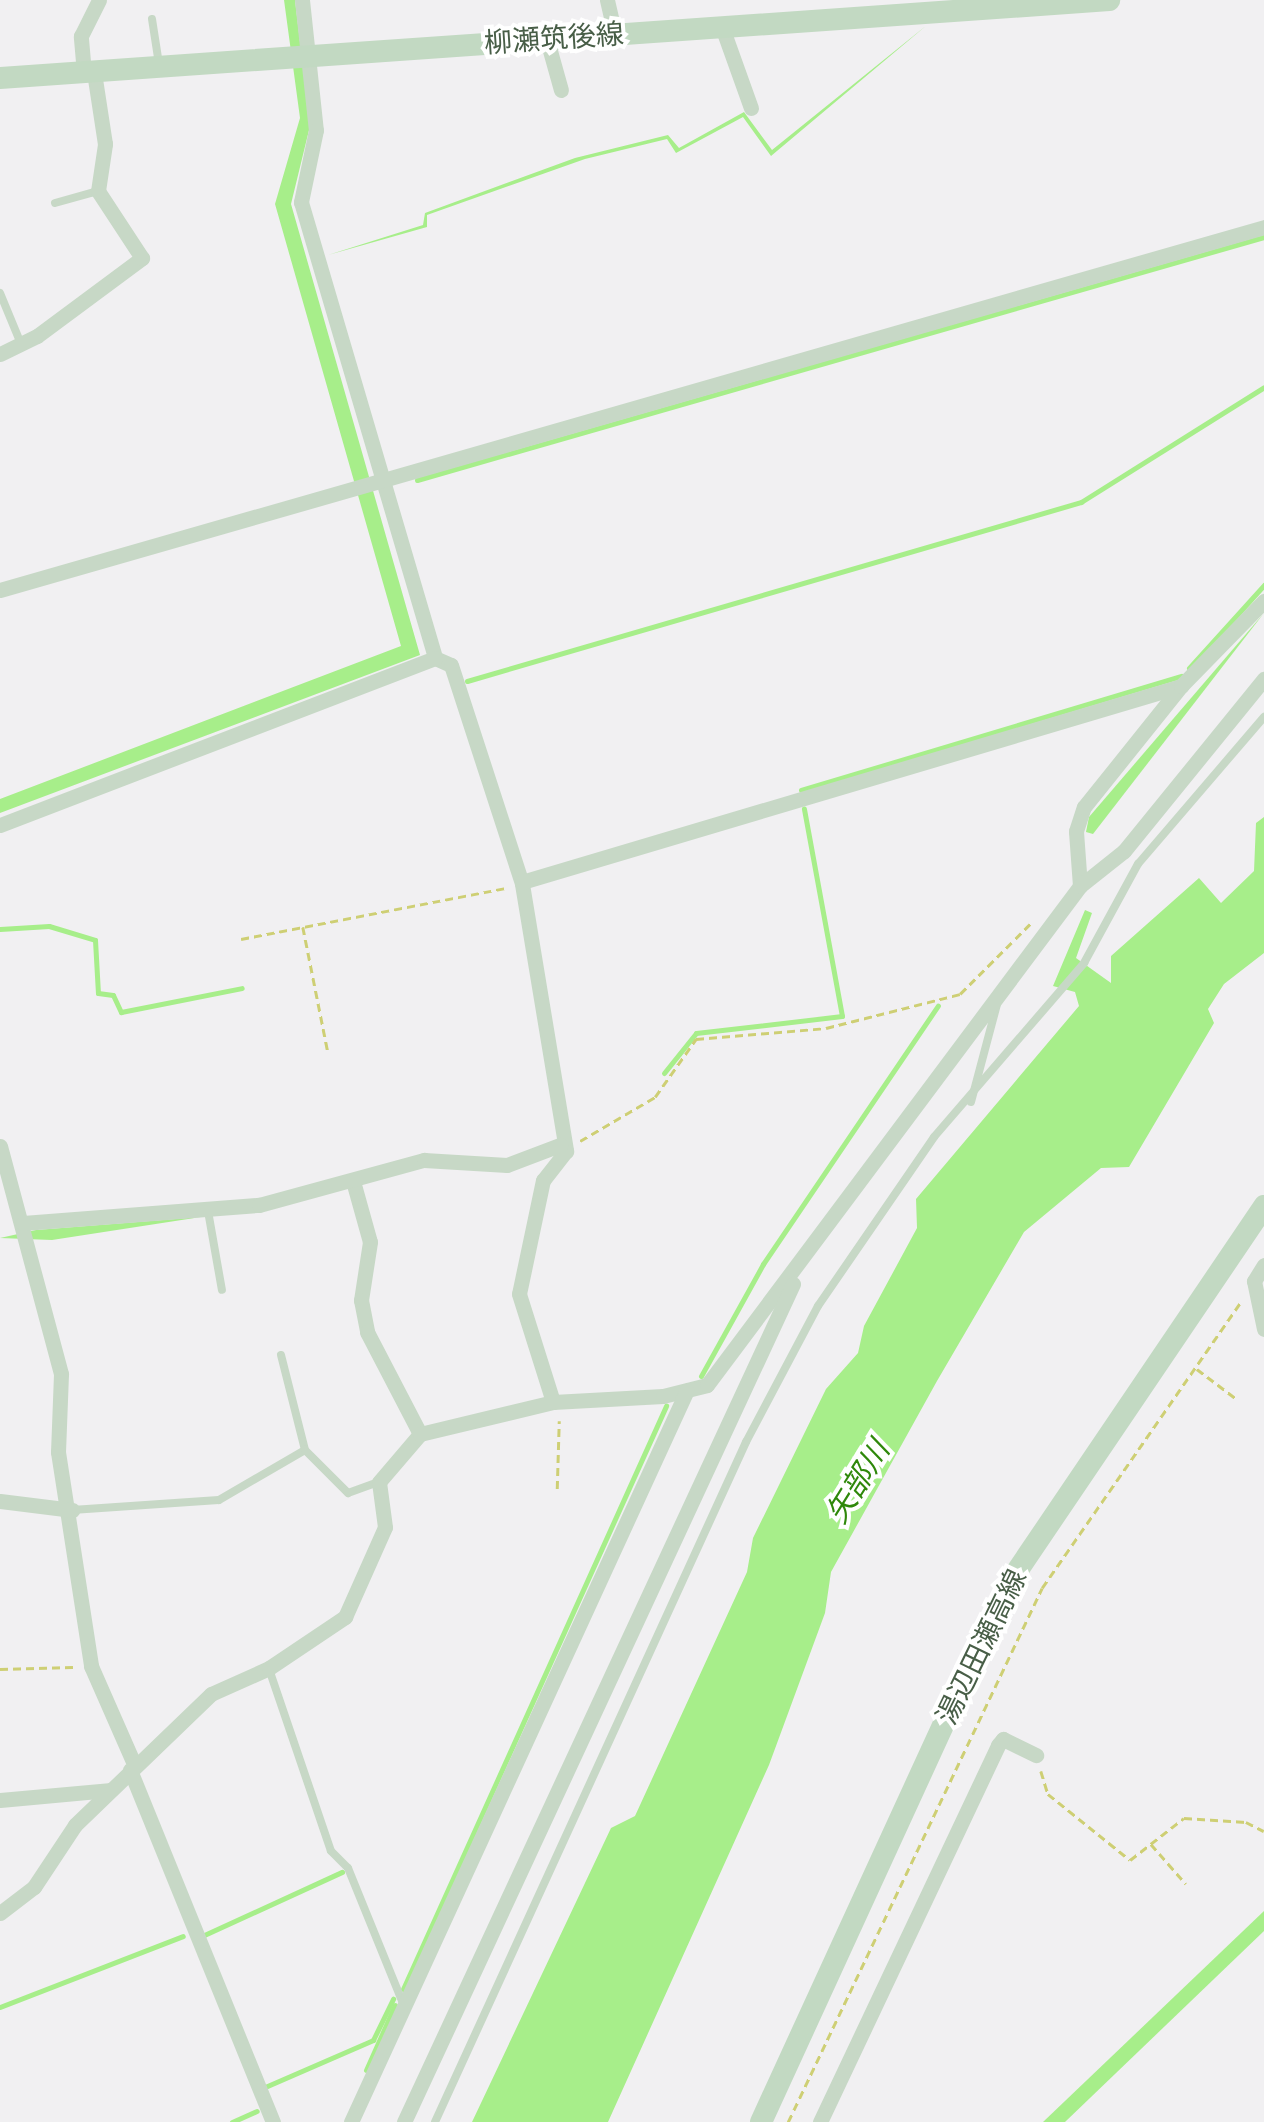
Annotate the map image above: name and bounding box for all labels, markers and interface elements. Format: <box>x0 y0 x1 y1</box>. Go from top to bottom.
street label: 柳瀬筑後線 <box>483 17 625 61</box>
water label: 矢部川 <box>819 1434 897 1530</box>
street label: 湯辺田瀬高線 <box>930 1564 1034 1730</box>

